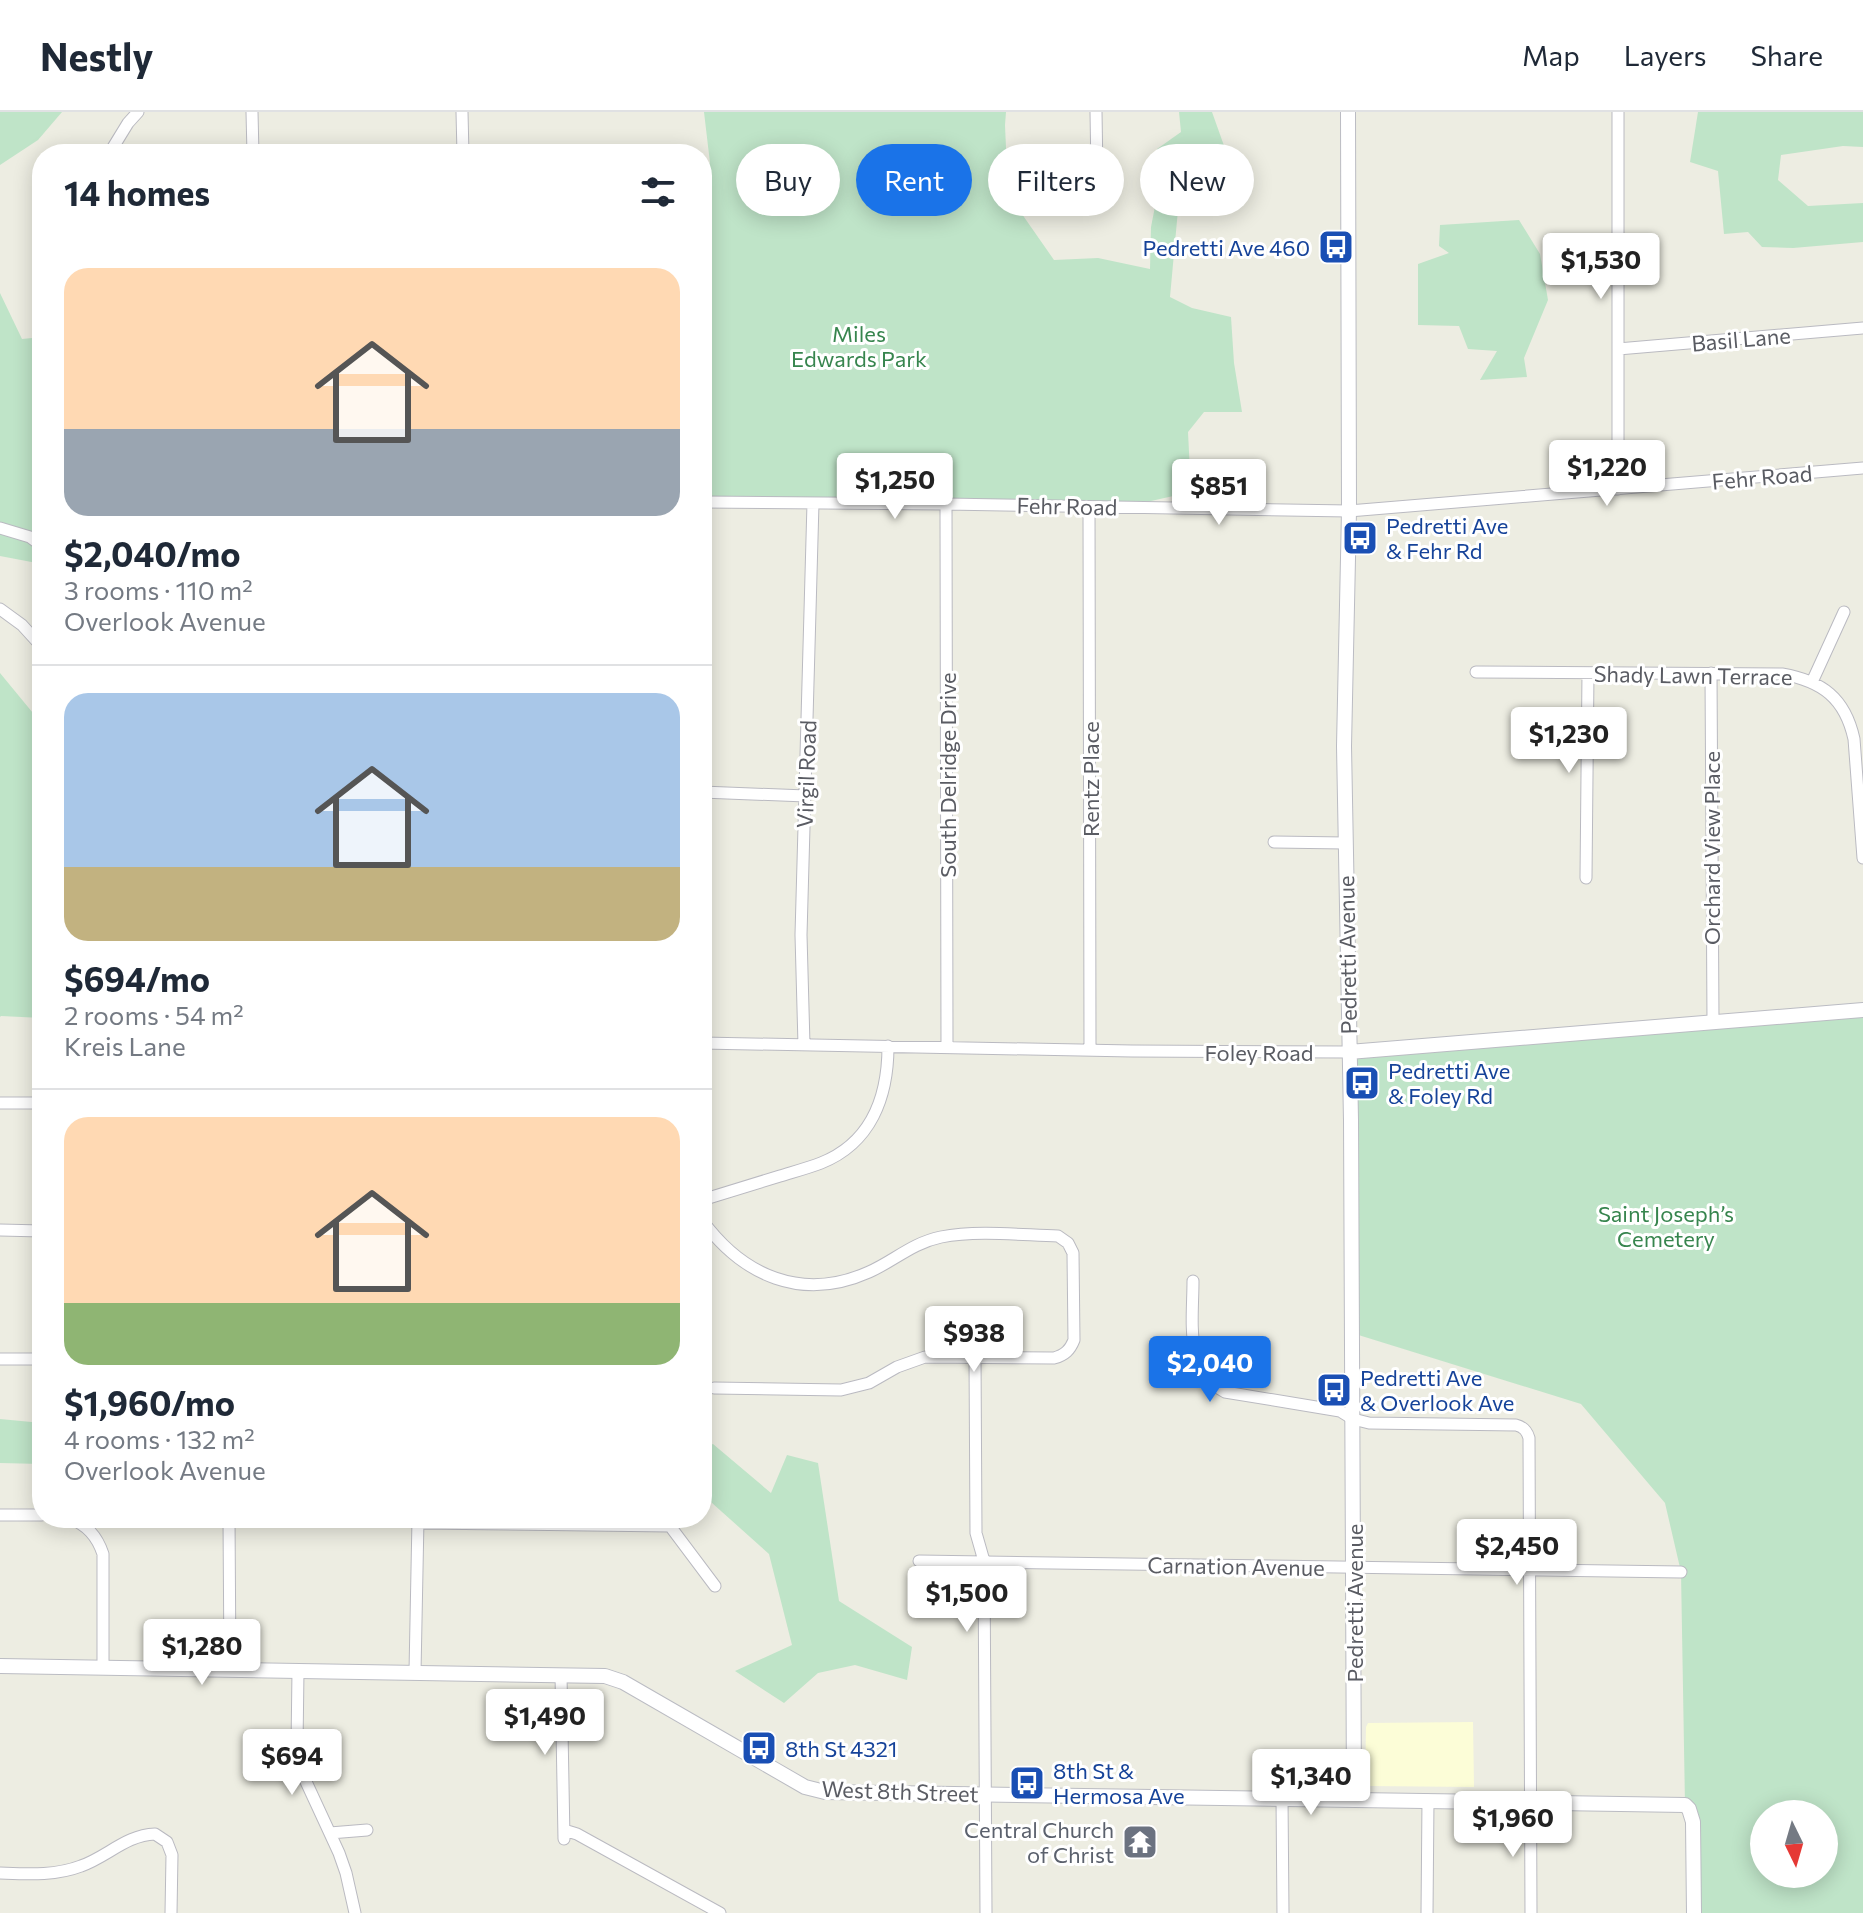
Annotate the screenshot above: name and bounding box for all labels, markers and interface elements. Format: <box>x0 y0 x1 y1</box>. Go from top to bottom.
text: Nestly <box>40 32 153 79</box>
text: Map <box>1522 38 1580 72</box>
text: Layers <box>1624 38 1706 72</box>
text: Share <box>1750 38 1823 72</box>
chip: Buy <box>736 144 840 216</box>
chip: Rent <box>856 144 972 216</box>
chip: Filters <box>988 144 1124 216</box>
chip: New <box>1140 144 1254 216</box>
icon: filters <box>636 170 680 214</box>
text: 14 homes <box>64 171 210 213</box>
bus stop icon: Pedretti Ave 460 <box>1317 228 1355 266</box>
pin: $1,530 <box>1536 233 1666 301</box>
place label: Pedretti Ave 460 <box>1143 234 1310 261</box>
text: $1,530 <box>1561 243 1641 274</box>
icon: home <box>300 320 444 464</box>
park label: Miles Edwards Park <box>791 320 927 372</box>
street label: Basil Lane <box>1690 321 1792 357</box>
pin: $1,220 <box>1542 440 1672 508</box>
text: $1,220 <box>1567 450 1647 481</box>
pin: $1,250 <box>830 453 960 521</box>
pin: $851 <box>1172 459 1266 527</box>
street label: Fehr Road <box>1711 459 1813 495</box>
text: $1,250 <box>855 463 935 494</box>
text: $851 <box>1190 469 1248 500</box>
street label: Fehr Road <box>1016 492 1118 520</box>
place label: Pedretti Ave & Fehr Rd <box>1386 512 1508 564</box>
bus stop icon: Pedretti Ave & Fehr Rd <box>1341 519 1379 557</box>
text: $2,040/mo <box>64 532 241 574</box>
text: 3 rooms · 110 m² <box>64 574 253 605</box>
text: Overlook Avenue <box>64 605 266 636</box>
street label: Shady Lawn Terrace <box>1593 660 1793 690</box>
street label: South Delridge Drive <box>934 672 961 878</box>
pin: $1,230 <box>1504 707 1634 775</box>
text: $1,230 <box>1529 717 1609 748</box>
street label: Virgil Road <box>791 719 821 829</box>
street label: Rentz Place <box>1077 721 1104 837</box>
icon: home <box>300 745 444 889</box>
street label: Orchard View Place <box>1698 751 1725 945</box>
street label: Pedretti Avenue <box>1332 875 1362 1035</box>
text: $694/mo <box>64 957 210 999</box>
text: 2 rooms · 54 m² <box>64 999 244 1030</box>
text: Kreis Lane <box>64 1030 186 1061</box>
street label: Foley Road <box>1204 1039 1314 1066</box>
place label: Pedretti Ave & Foley Rd <box>1388 1057 1510 1109</box>
bus stop icon: Pedretti Ave & Foley Rd <box>1343 1064 1381 1102</box>
icon: home <box>300 1169 444 1313</box>
park label: Saint Joseph’s Cemetery <box>1598 1200 1734 1252</box>
pin: $938 <box>927 1306 1021 1374</box>
text: $938 <box>943 1316 1005 1347</box>
pin: $2,040 <box>1145 1336 1275 1404</box>
text: $2,040 <box>1167 1346 1253 1377</box>
place label: Pedretti Ave & Overlook Ave <box>1360 1364 1514 1416</box>
bus stop icon: Pedretti Ave & Overlook Ave <box>1315 1371 1353 1409</box>
text: $1,960/mo <box>64 1381 235 1423</box>
text: 4 rooms · 132 m² <box>64 1423 255 1454</box>
text: Overlook Avenue <box>64 1454 266 1485</box>
pin: $2,450 <box>1452 1519 1582 1587</box>
street label: Pedretti Avenue <box>1341 1524 1368 1682</box>
text: $2,450 <box>1475 1529 1559 1560</box>
street label: Carnation Avenue <box>1147 1551 1325 1581</box>
pin: $1,500 <box>902 1566 1032 1634</box>
text: $1,500 <box>926 1576 1008 1607</box>
pin: $1,280 <box>137 1619 267 1687</box>
text: $1,280 <box>161 1629 243 1660</box>
pin: $1,490 <box>480 1689 610 1757</box>
text: $1,490 <box>504 1699 586 1730</box>
pin: $694 <box>245 1729 339 1797</box>
bus stop icon: 8th St 4321 <box>740 1729 778 1767</box>
place label: 8th St 4321 <box>785 1735 897 1762</box>
text: $694 <box>261 1739 323 1770</box>
pin: $1,340 <box>1246 1749 1376 1817</box>
place label: 8th St & Hermosa Ave <box>1053 1757 1185 1809</box>
text: $1,340 <box>1270 1759 1352 1790</box>
bus stop icon: 8th St & Hermosa Ave <box>1008 1764 1046 1802</box>
street label: West 8th Street <box>821 1775 979 1807</box>
pin: $1,960 <box>1448 1791 1578 1859</box>
north arrow <box>1750 1800 1838 1888</box>
map controls <box>1750 1800 1838 1888</box>
text: $1,960 <box>1472 1801 1554 1832</box>
place label: Central Church of Christ <box>964 1816 1114 1868</box>
temple icon: Central Church of Christ <box>1121 1823 1159 1861</box>

